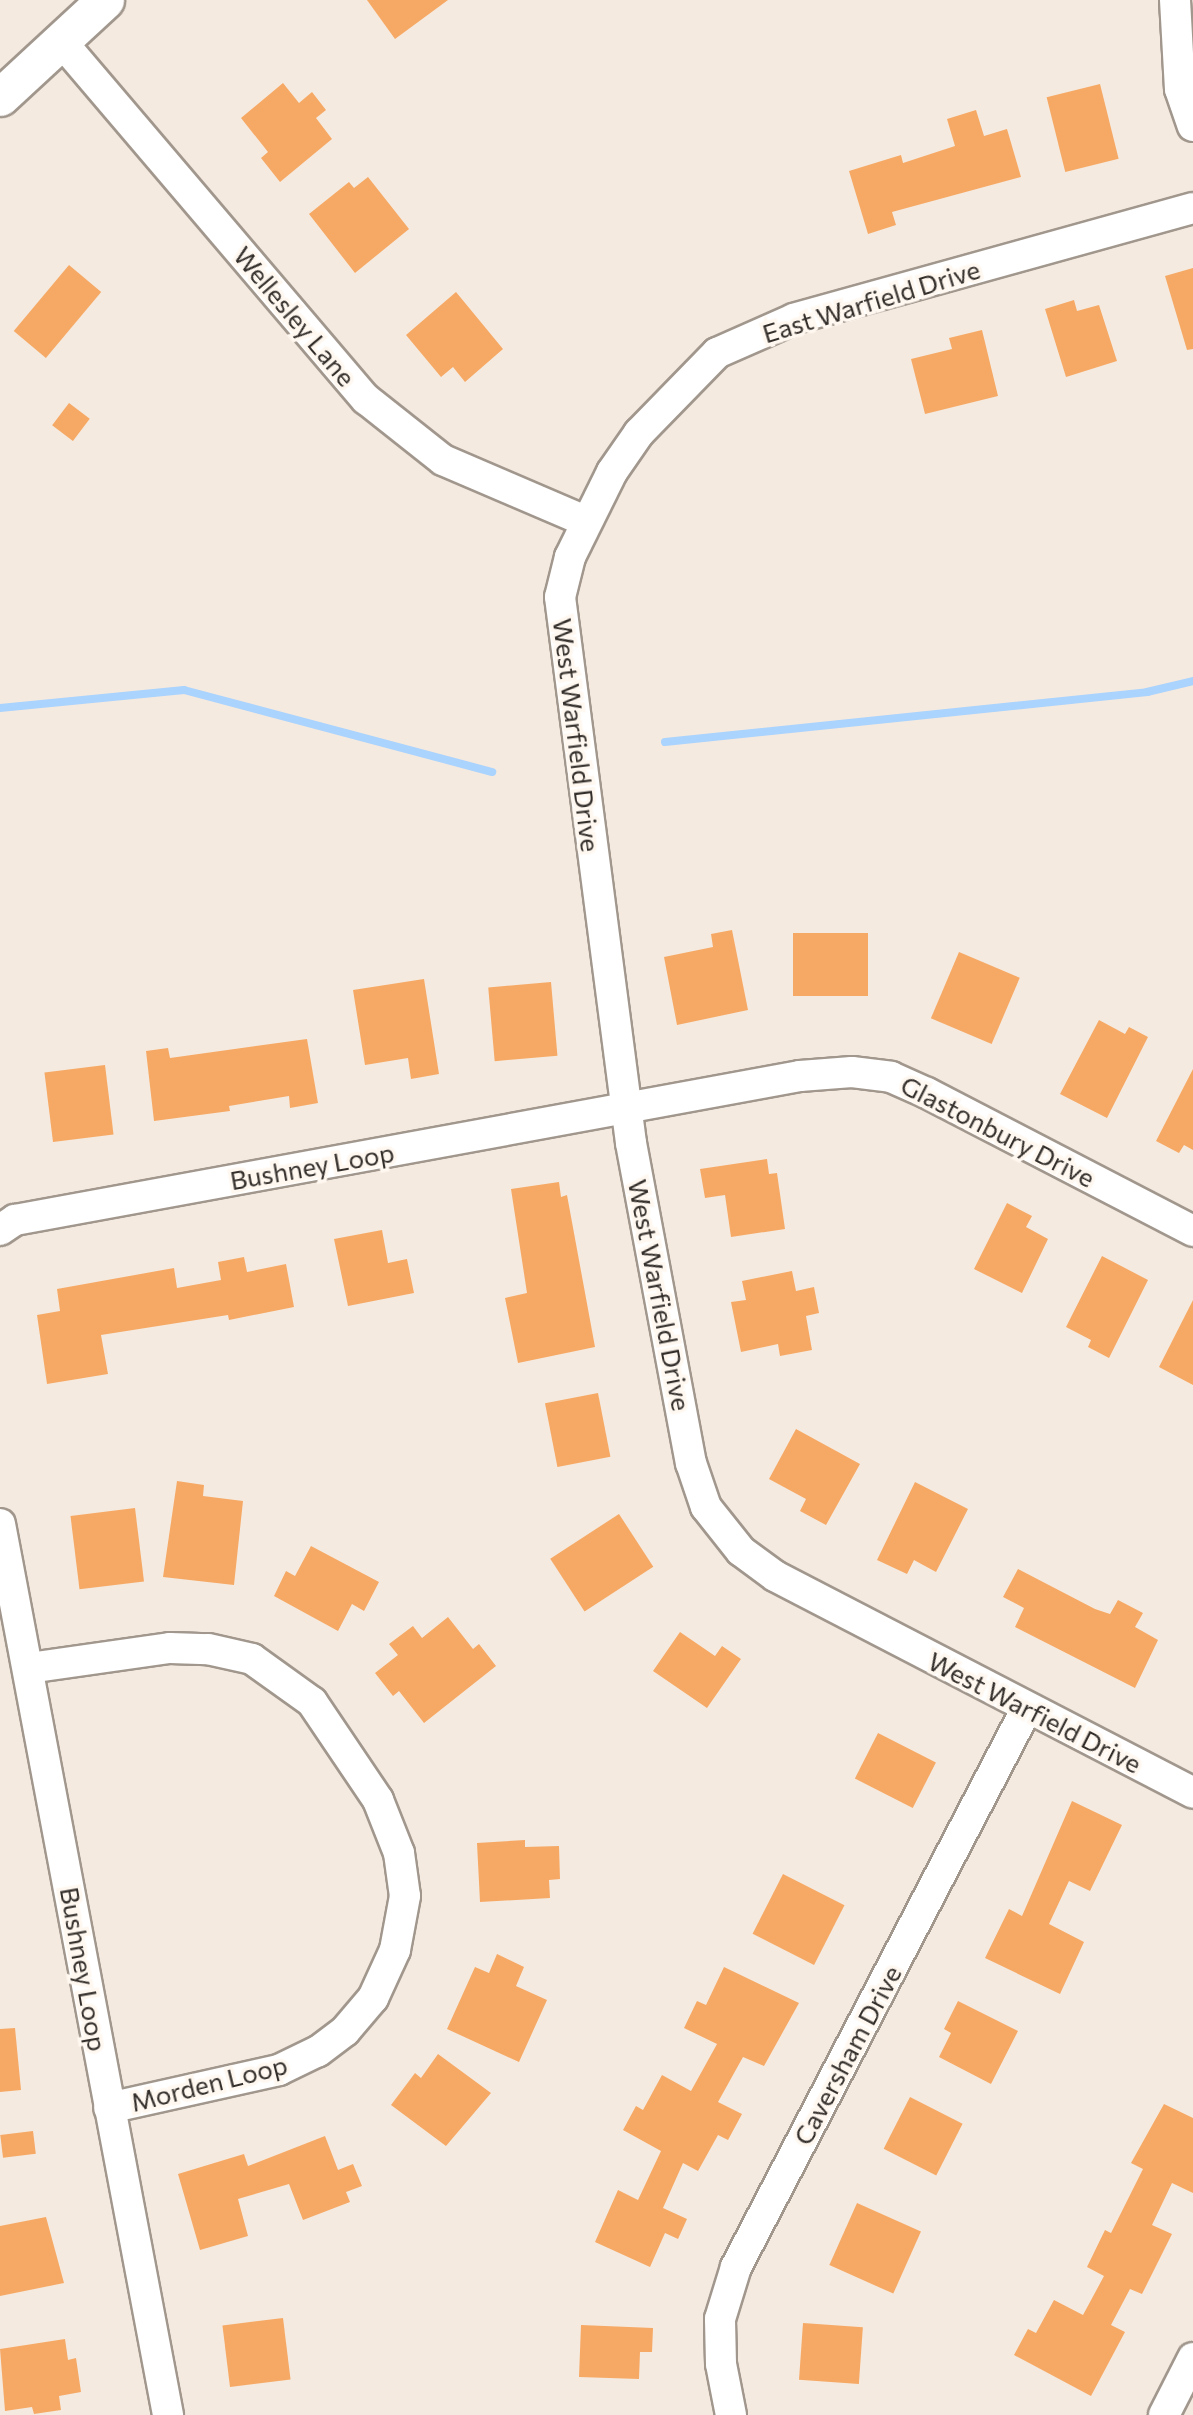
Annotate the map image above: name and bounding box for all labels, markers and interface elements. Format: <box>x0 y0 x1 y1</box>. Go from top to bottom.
street label: Wellesley Lane <box>228 240 362 392</box>
street label: East Warfield Drive <box>759 253 983 349</box>
street label: West Warfield Drive <box>547 616 607 854</box>
street label: Glastonbury Drive <box>896 1069 1100 1193</box>
street label: Bushney Loop <box>228 1136 396 1196</box>
street label: West Warfield Drive <box>622 1177 698 1413</box>
street label: West Warfield Drive <box>923 1645 1147 1779</box>
street label: Bushney Loop <box>54 1885 114 2053</box>
street label: Caversham Drive <box>787 1960 907 2150</box>
street label: Morden Loop <box>127 2048 291 2118</box>

